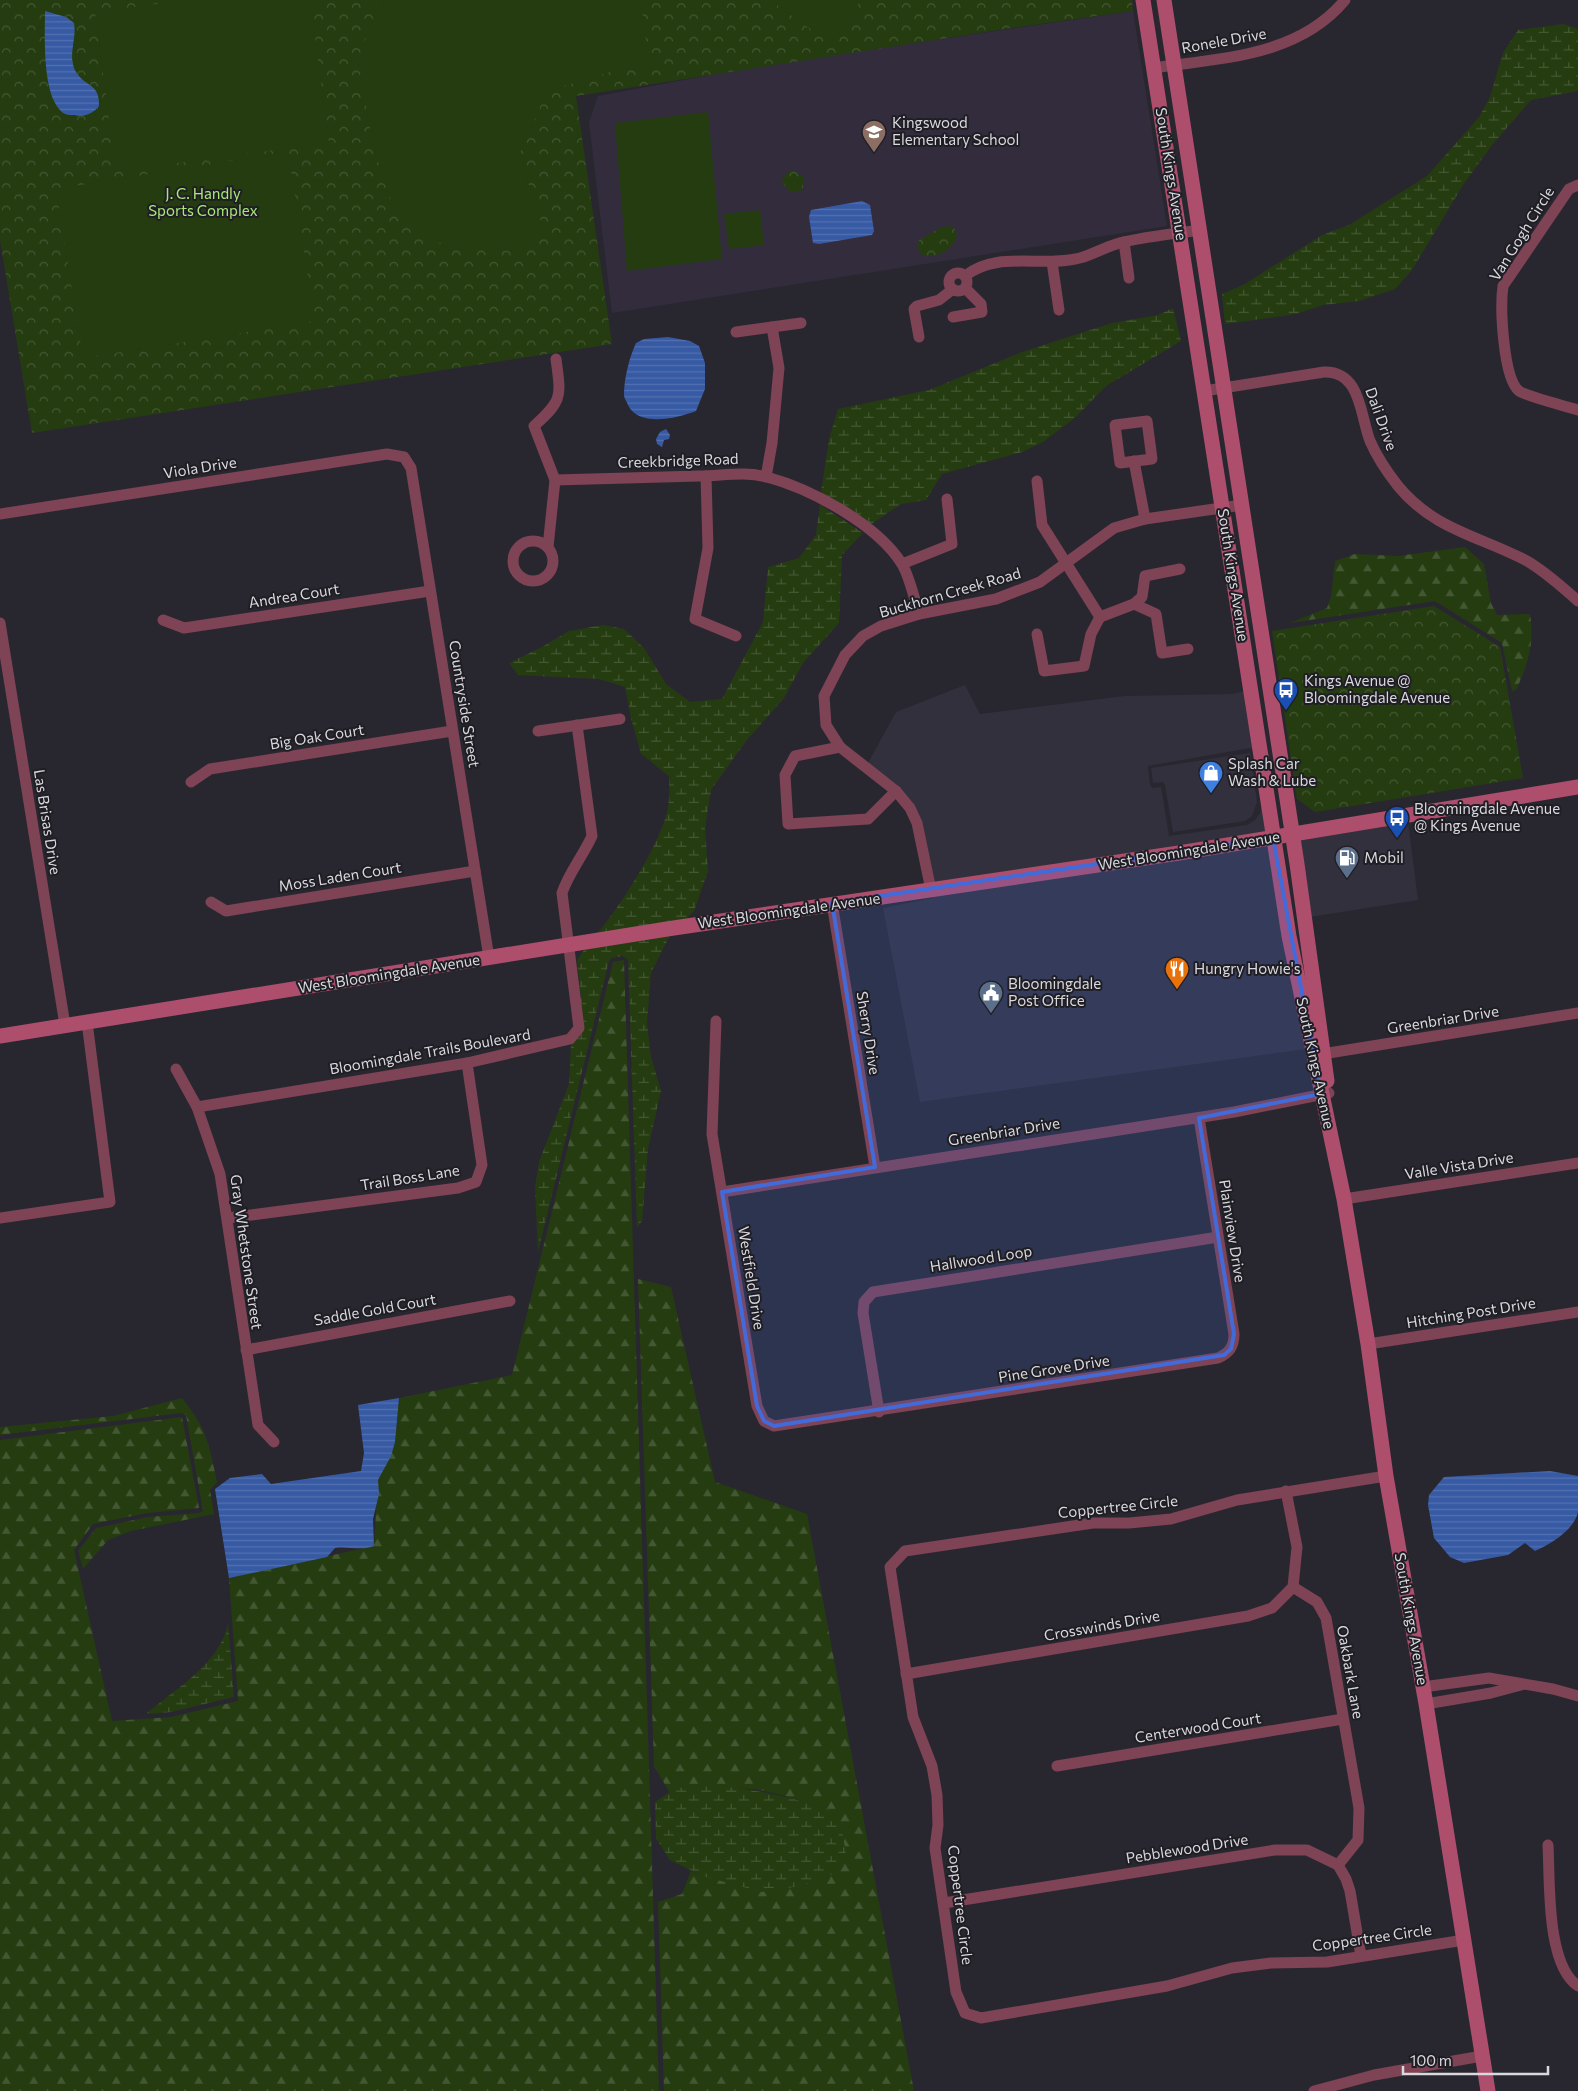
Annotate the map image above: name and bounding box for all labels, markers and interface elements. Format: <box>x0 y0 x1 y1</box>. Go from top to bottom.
street label: Ronele Drive <box>1180 24 1268 56</box>
street label: South Kings Avenue <box>1153 106 1191 242</box>
place label: Kingswood Elementary School <box>892 113 1019 148</box>
school or university icon: Kingswood Elementary School <box>861 119 887 153</box>
street label: Van Gogh Circle <box>1485 183 1557 284</box>
park label: J. C. Handly Sports Complex <box>148 184 258 219</box>
street label: Dali Drive <box>1362 385 1402 453</box>
street label: Creekbridge Road <box>617 449 739 471</box>
street label: Viola Drive <box>162 452 238 482</box>
street label: South Kings Avenue <box>1215 507 1253 643</box>
street label: Buckhorn Creek Road <box>877 563 1023 621</box>
street label: Andrea Court <box>247 579 341 611</box>
street label: Countryside Street <box>446 639 484 769</box>
place label: Kings Avenue @ Bloomingdale Avenue <box>1304 671 1450 706</box>
bus stop icon: Kings Avenue @ Bloomingdale Avenue <box>1273 677 1299 711</box>
street label: Big Oak Court <box>268 720 365 752</box>
place label: Splash Car Wash & Lube <box>1228 754 1316 789</box>
shop icon: Splash Car Wash & Lube <box>1198 760 1224 794</box>
street label: Las Brisas Drive <box>31 768 65 876</box>
place label: Bloomingdale Avenue @ Kings Avenue <box>1414 799 1560 834</box>
bus stop icon: Bloomingdale Avenue @ Kings Avenue <box>1384 805 1410 839</box>
street label: West Bloomingdale Avenue <box>1097 827 1281 873</box>
fuel station icon: Mobil <box>1334 845 1360 879</box>
place label: Mobil <box>1364 848 1404 866</box>
street label: Moss Laden Court <box>277 857 402 895</box>
street label: West Bloomingdale Avenue <box>696 888 881 932</box>
street label: West Bloomingdale Avenue <box>297 950 481 996</box>
restaurant icon: Hungry Howie's <box>1164 956 1190 990</box>
place label: Hungry Howie's <box>1194 959 1301 977</box>
place label: Bloomingdale Post Office <box>1008 974 1101 1009</box>
public building icon: Bloomingdale Post Office <box>978 980 1004 1014</box>
street label: Sherry Drive <box>854 990 884 1076</box>
street label: South Kings Avenue <box>1293 995 1339 1130</box>
street label: Greenbriar Drive <box>1386 1001 1500 1037</box>
street label: Bloomingdale Trails Boulevard <box>328 1024 532 1078</box>
street label: Greenbriar Drive <box>947 1113 1061 1149</box>
street label: Valle Vista Drive <box>1403 1148 1515 1182</box>
street label: Trail Boss Lane <box>359 1160 461 1194</box>
street label: Gray Whetstone Street <box>227 1173 267 1331</box>
street label: Plainview Drive <box>1216 1178 1250 1284</box>
street label: Westfield Drive <box>735 1225 769 1331</box>
street label: Hallwood Loop <box>928 1241 1033 1275</box>
street label: Saddle Gold Court <box>312 1289 437 1329</box>
street label: Hitching Post Drive <box>1405 1293 1537 1331</box>
street label: Pine Grove Drive <box>997 1350 1111 1386</box>
street label: Coppertree Circle <box>1057 1491 1179 1521</box>
street label: South Kings Avenue <box>1391 1551 1433 1687</box>
street label: Crosswinds Drive <box>1042 1606 1161 1644</box>
street label: Oakbark Lane <box>1334 1624 1368 1720</box>
street label: Centerwood Court <box>1133 1708 1262 1746</box>
street label: Pebblewood Drive <box>1124 1829 1249 1867</box>
street label: Coppertree Circle <box>945 1844 977 1966</box>
street label: Coppertree Circle <box>1311 1920 1433 1954</box>
scale bar <box>1403 2044 1548 2076</box>
text: 100 m <box>1410 2051 1452 2069</box>

